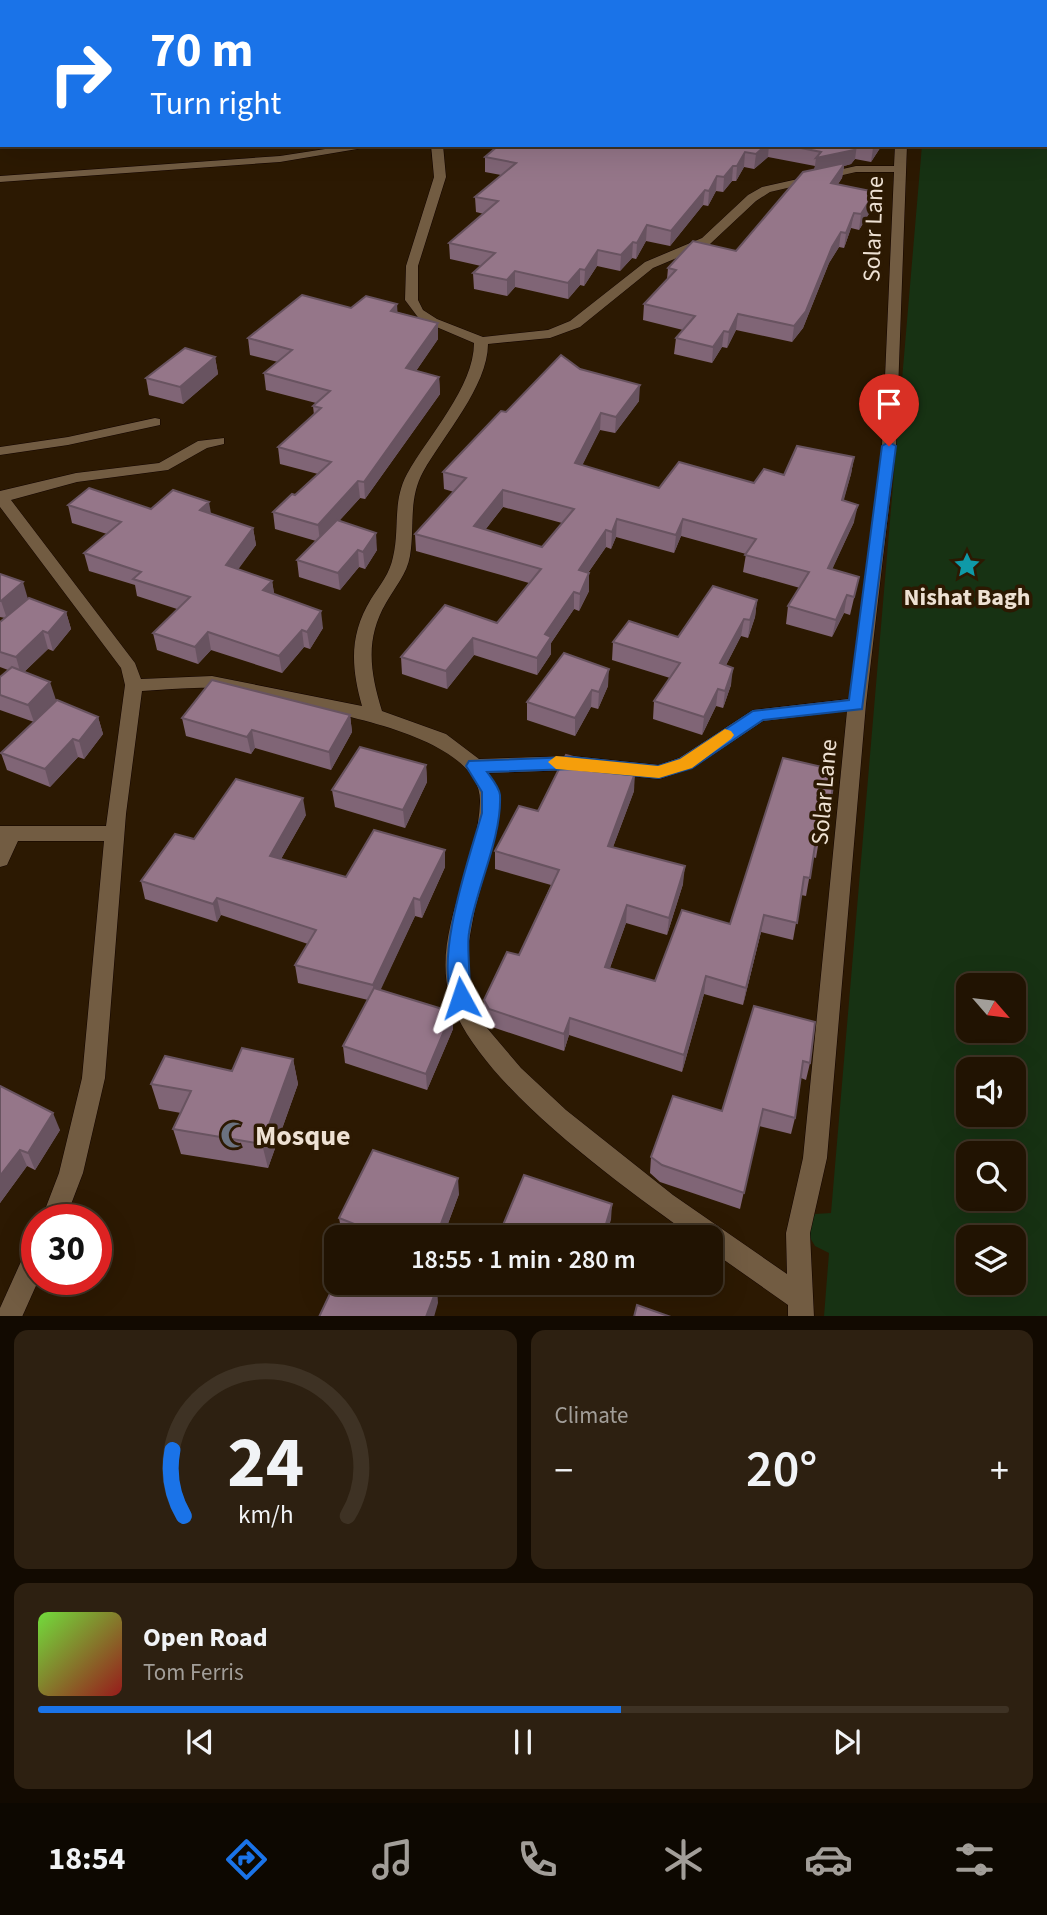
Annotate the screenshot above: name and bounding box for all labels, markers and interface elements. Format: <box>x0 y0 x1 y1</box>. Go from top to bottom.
text: 70 m <box>150 16 254 86</box>
icon: right <box>35 28 126 119</box>
text: Turn right <box>150 81 281 127</box>
street label: Solar Lane <box>854 175 893 283</box>
pin <box>859 374 919 446</box>
icon: arrive <box>870 385 908 423</box>
place icon: Nishat Bagh <box>952 550 982 580</box>
place label: Nishat Bagh <box>904 580 1030 615</box>
street label: Solar Lane <box>802 738 847 846</box>
position arrow <box>424 961 498 1035</box>
north arrow <box>956 973 1026 1043</box>
map controls <box>956 973 1026 1295</box>
button: sound <box>956 1057 1026 1127</box>
place label: Mosque <box>255 1116 351 1156</box>
mosque icon: Mosque <box>219 1120 249 1150</box>
button: search <box>956 1141 1026 1211</box>
speed limit sign: 30 <box>21 1204 112 1295</box>
button: layers <box>956 1225 1026 1295</box>
text: 18:55 · 1 min · 280 m <box>411 1241 636 1278</box>
text: Climate <box>555 1399 628 1432</box>
text: 24 <box>227 1411 304 1515</box>
text: 20° <box>746 1433 817 1507</box>
text: − <box>555 1444 573 1498</box>
text: + <box>990 1444 1009 1498</box>
text: km/h <box>238 1496 293 1532</box>
text: Open Road <box>143 1619 268 1656</box>
text: Tom Ferris <box>143 1656 244 1689</box>
icon: previous <box>181 1723 219 1761</box>
icon: pause <box>504 1723 542 1761</box>
icon: next <box>828 1723 866 1761</box>
icon: directions <box>222 1835 271 1884</box>
icon: music <box>368 1835 417 1884</box>
icon: phone <box>513 1835 562 1884</box>
icon: climate <box>659 1835 708 1884</box>
icon: car <box>804 1835 853 1884</box>
icon: filters <box>950 1835 999 1884</box>
text: 18:54 <box>48 1836 125 1882</box>

